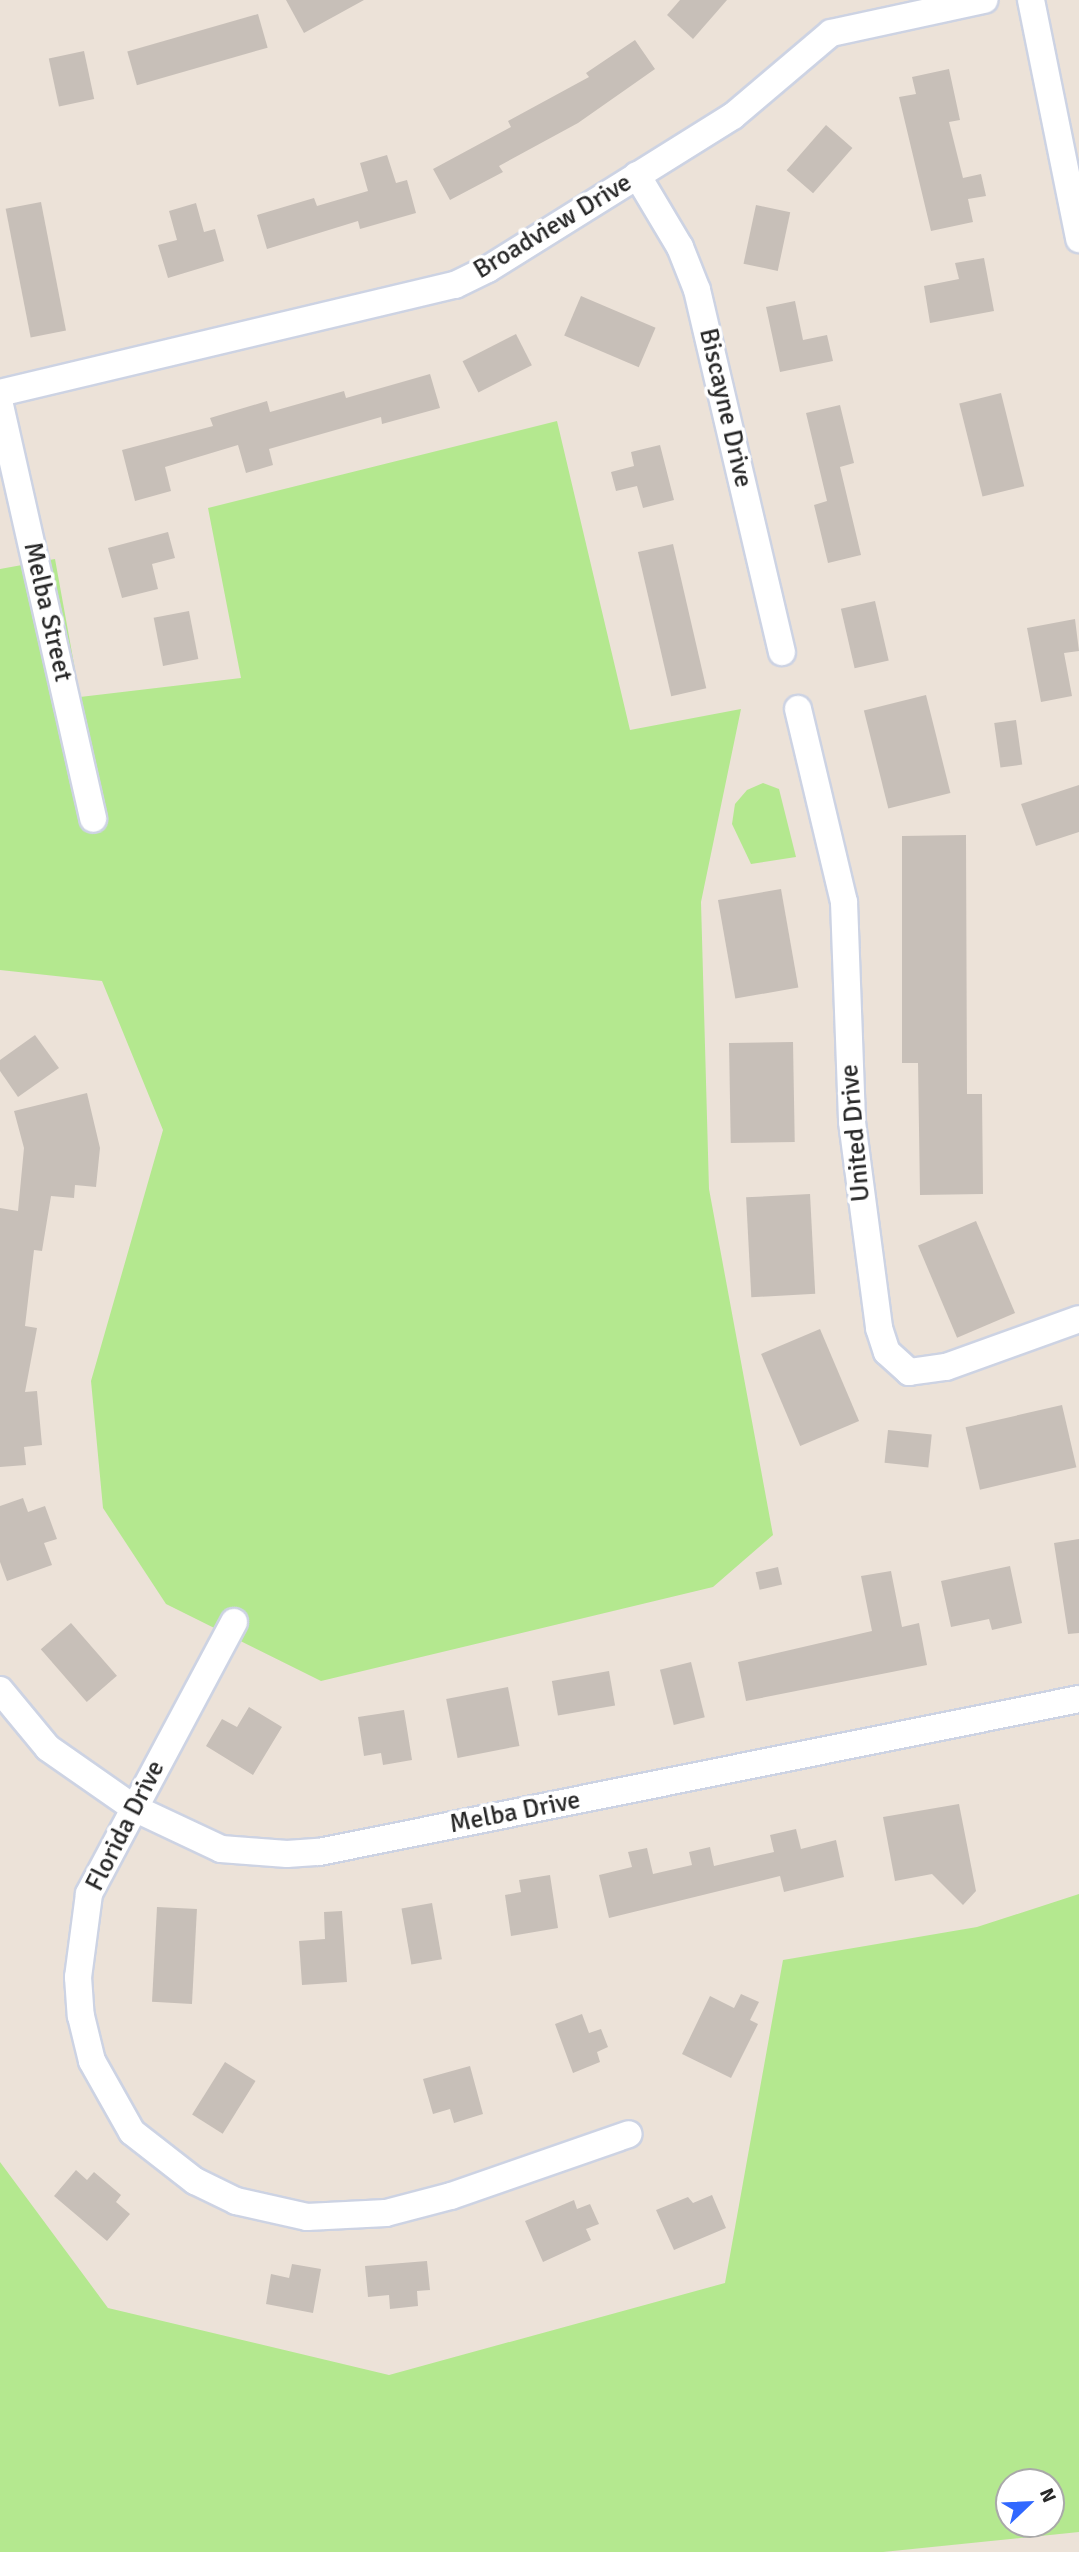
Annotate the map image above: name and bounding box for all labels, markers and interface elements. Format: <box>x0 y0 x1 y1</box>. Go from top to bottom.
street label: Broadview Drive <box>468 168 638 286</box>
street label: Biscayne Drive <box>692 325 758 491</box>
street label: Melba Street <box>16 539 78 685</box>
street label: United Drive <box>834 1063 878 1203</box>
street label: Florida Drive <box>80 1756 172 1896</box>
street label: Melba Drive <box>447 1785 583 1841</box>
north arrow <box>995 2468 1065 2538</box>
text: N <box>1034 2485 1061 2506</box>

